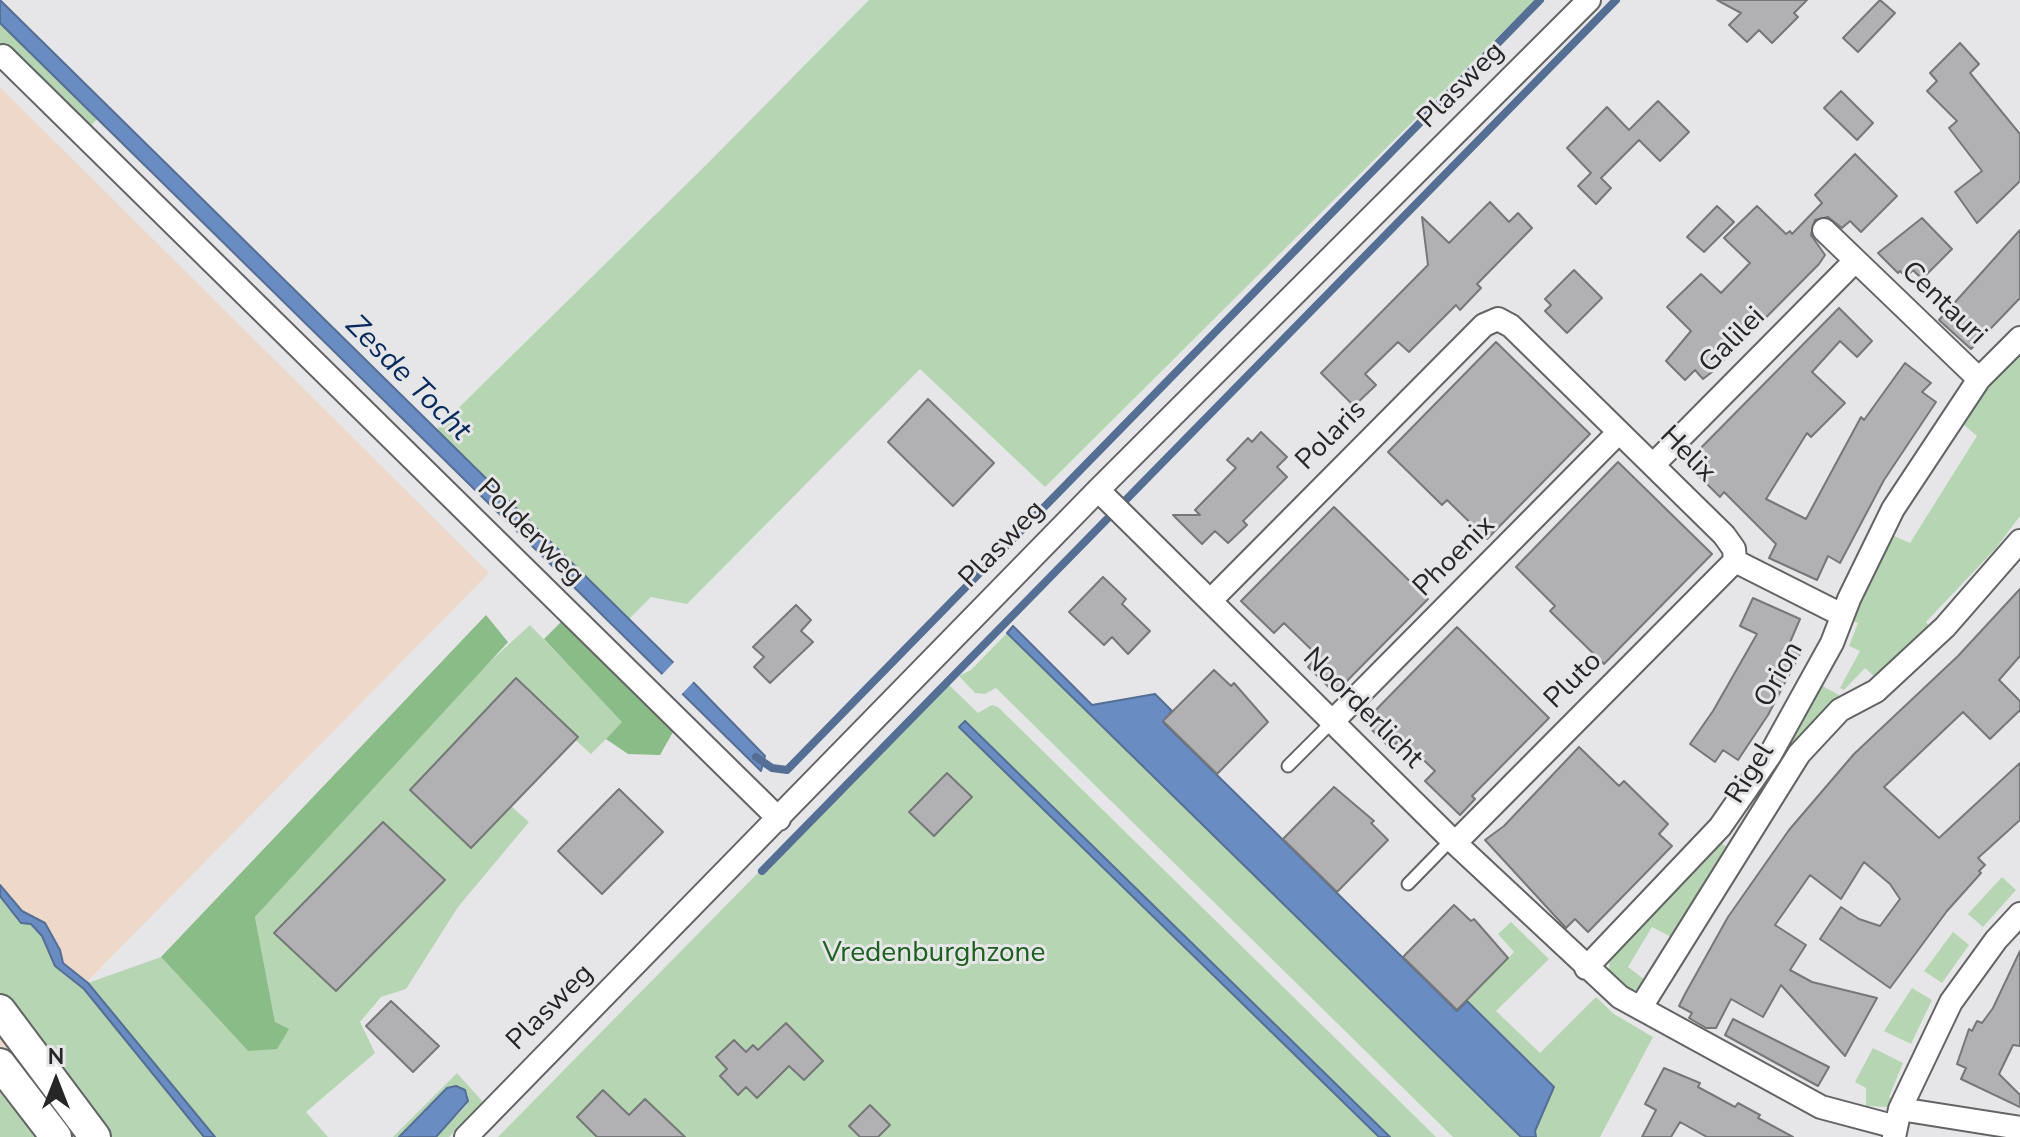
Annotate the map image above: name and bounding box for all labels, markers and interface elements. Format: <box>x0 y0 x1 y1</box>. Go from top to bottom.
street label: Plasweg <box>1412 36 1512 136</box>
street label: Centauri <box>1893 255 1993 353</box>
street label: Galilei <box>1693 301 1773 381</box>
water label: Zesde Tocht <box>337 309 477 449</box>
street label: Polaris <box>1290 394 1374 478</box>
street label: Helix <box>1652 420 1722 490</box>
street label: Polderweg <box>469 472 591 594</box>
street label: Plasweg <box>953 494 1053 596</box>
street label: Phoenix <box>1407 509 1503 605</box>
street label: Orion <box>1748 636 1812 714</box>
street label: Noorderlicht <box>1295 642 1429 776</box>
street label: Pluto <box>1538 645 1610 717</box>
street label: Rigel <box>1720 738 1782 810</box>
park label: Vredenburghzone <box>823 937 1045 971</box>
street label: Plasweg <box>501 958 601 1058</box>
north arrow <box>16 1041 96 1121</box>
text: N <box>48 1042 64 1072</box>

